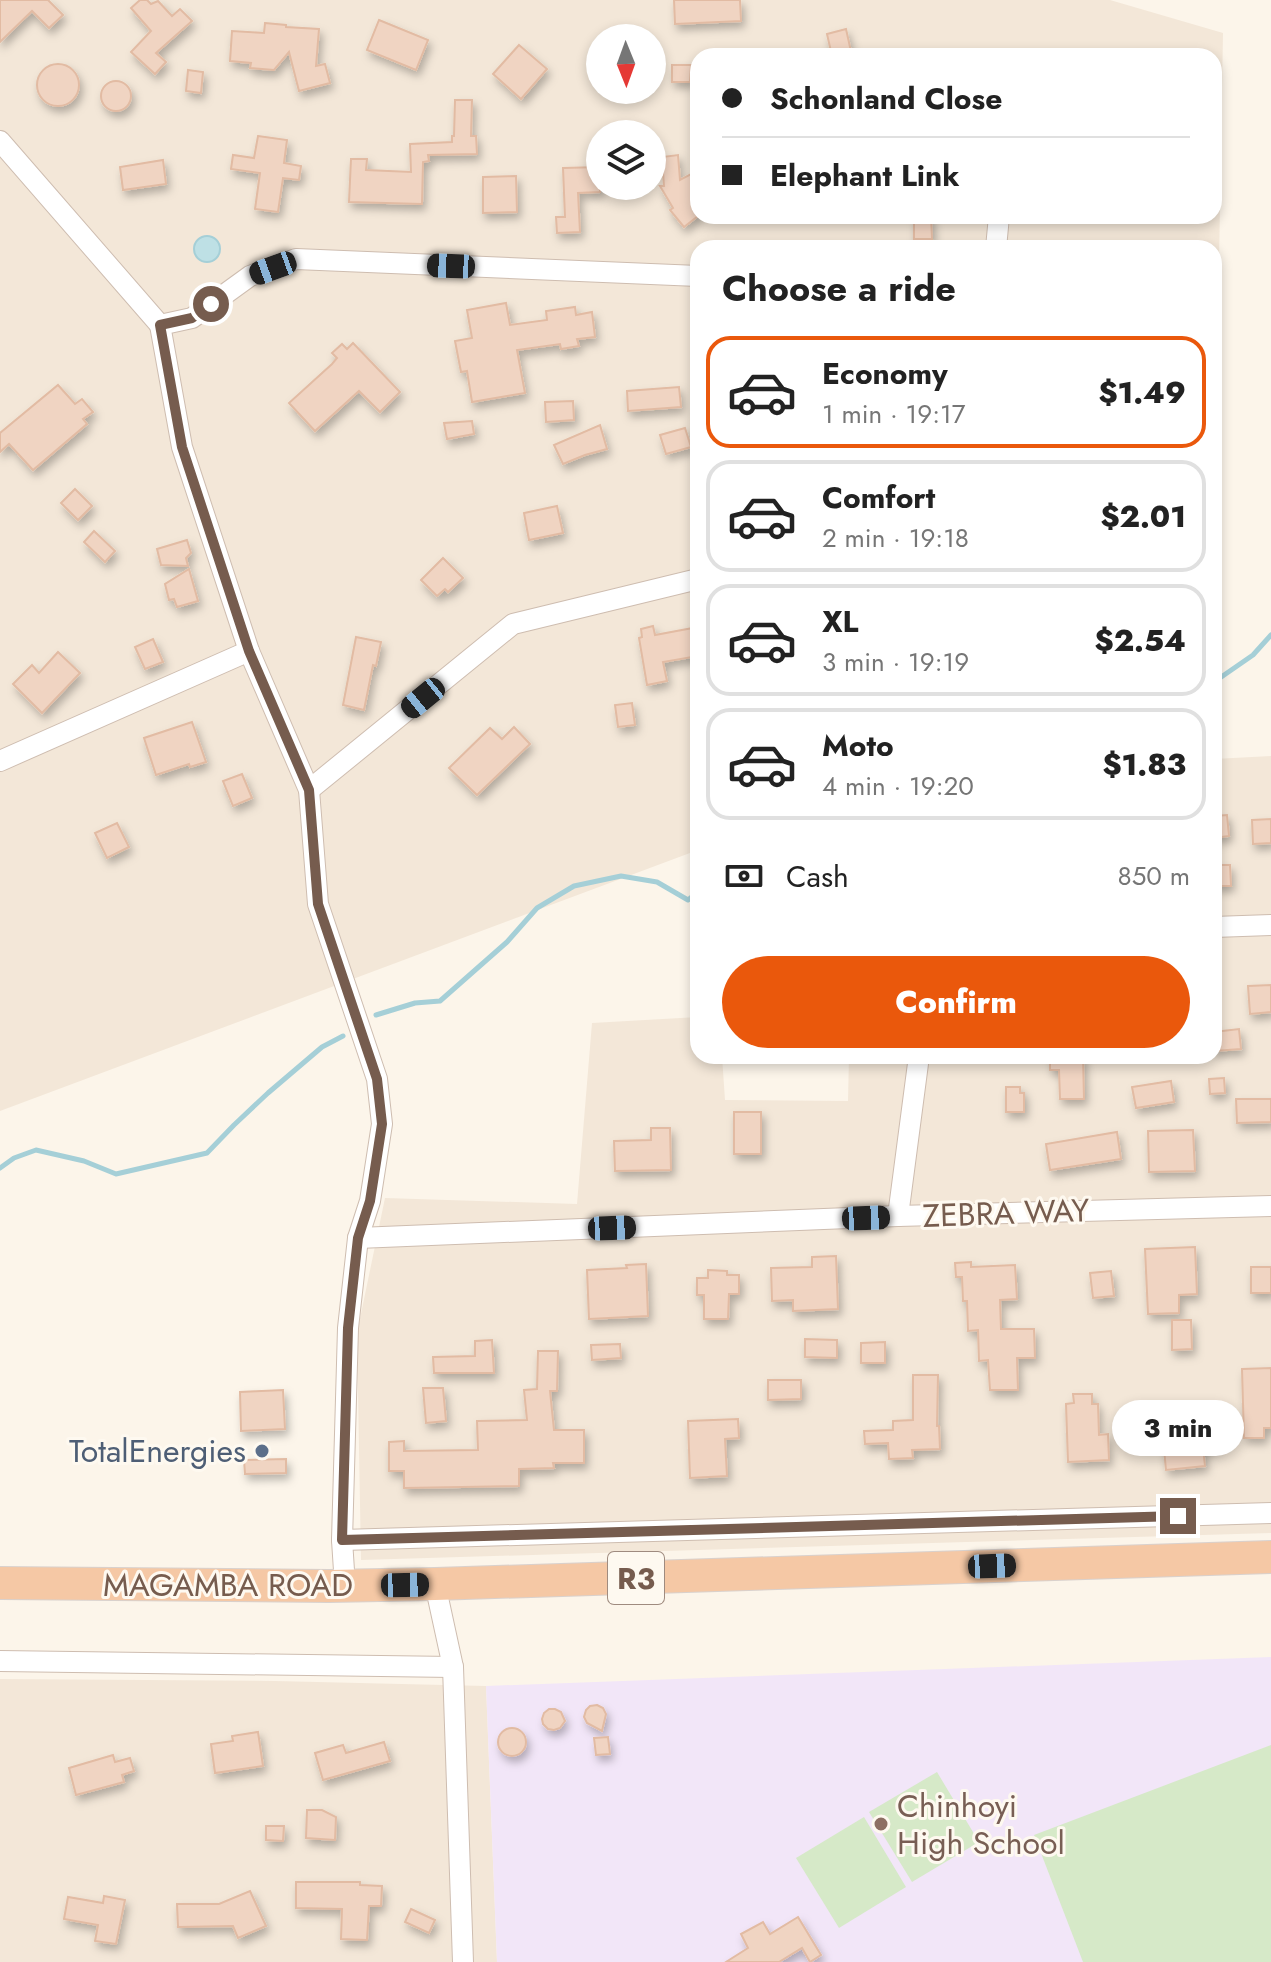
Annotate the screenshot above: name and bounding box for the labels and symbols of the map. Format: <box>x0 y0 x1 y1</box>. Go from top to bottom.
north arrow <box>586 24 666 104</box>
car <box>246 249 300 287</box>
car <box>427 253 475 279</box>
route start <box>193 286 229 322</box>
car <box>397 674 449 722</box>
street label: ZEBRA WAY <box>922 1187 1090 1239</box>
car <box>842 1205 890 1231</box>
car <box>588 1215 636 1241</box>
callout: 3 min <box>1112 1400 1244 1456</box>
place label: TotalEnergies <box>69 1428 246 1474</box>
marker: TotalEnergies <box>253 1442 271 1460</box>
route end <box>1160 1498 1196 1534</box>
road number: R3 <box>608 1552 664 1604</box>
car <box>968 1553 1016 1579</box>
street label: MAGAMBA ROAD <box>103 1562 353 1608</box>
car <box>381 1573 429 1597</box>
place label: Chinhoyi High School <box>897 1783 1065 1866</box>
marker: Chinhoyi High School <box>872 1815 890 1833</box>

